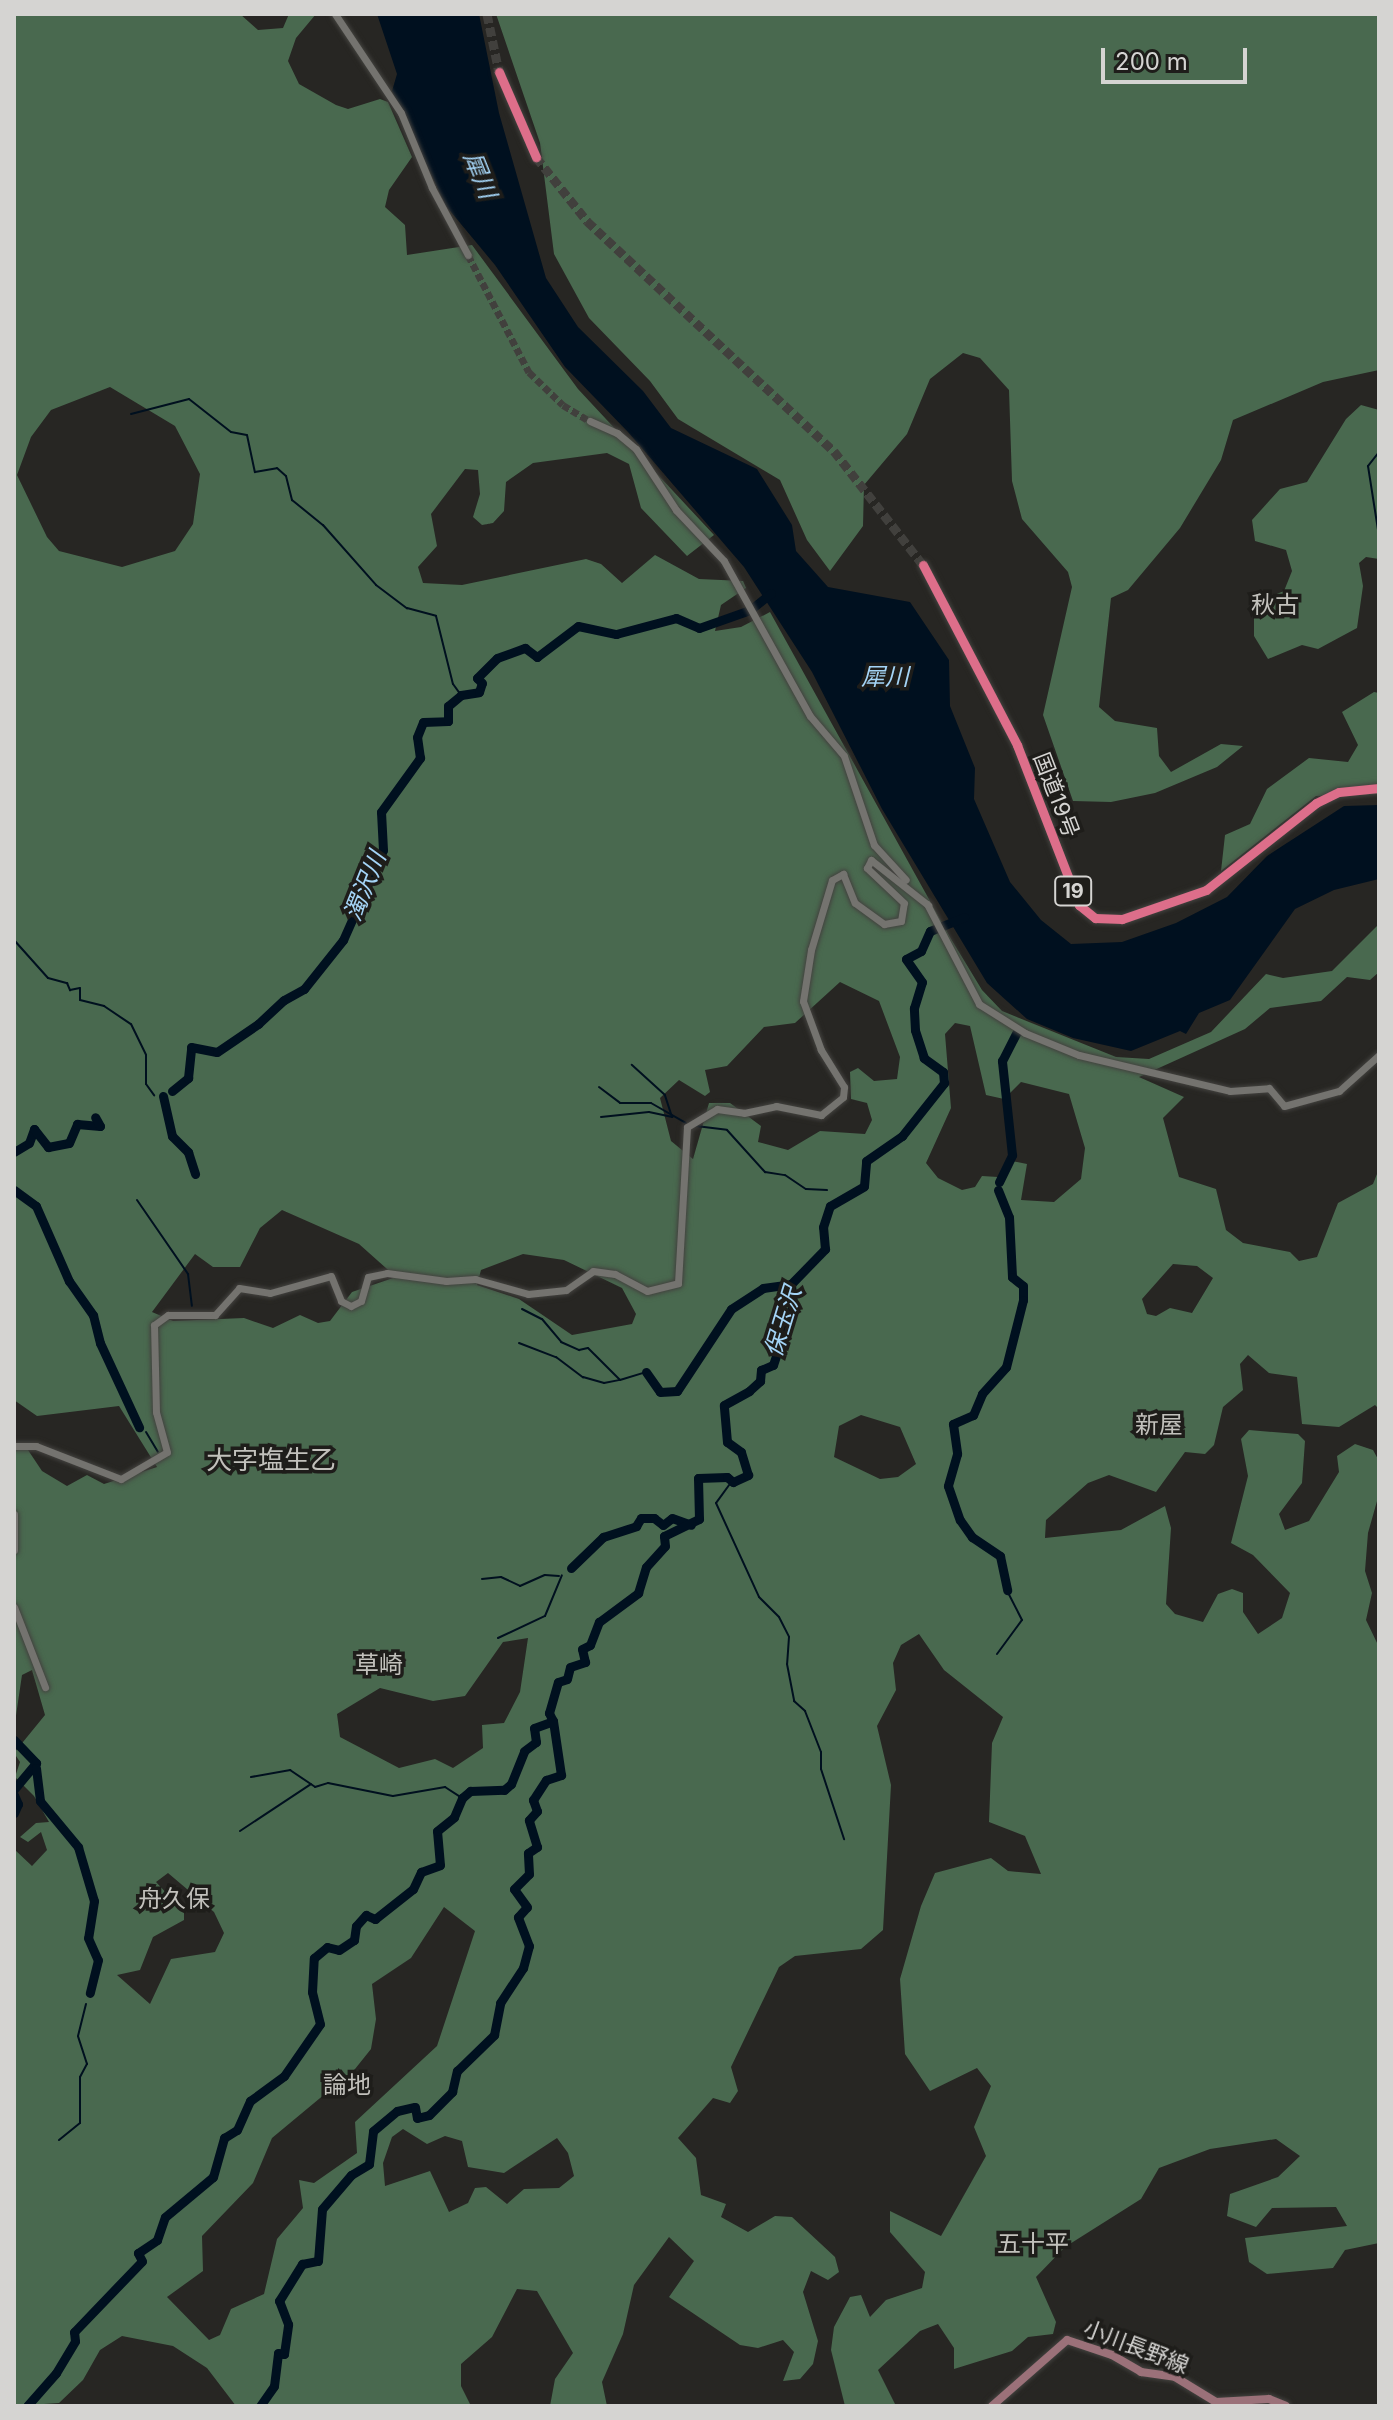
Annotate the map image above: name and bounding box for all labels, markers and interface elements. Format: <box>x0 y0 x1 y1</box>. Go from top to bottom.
scale bar <box>1105 32 1251 82</box>
text: 200 m <box>1115 47 1188 76</box>
water label: 犀川 <box>458 147 502 203</box>
district label: 秋古 <box>1251 591 1299 619</box>
water label: 犀川 <box>861 663 909 691</box>
street label: 国道19号 <box>1028 749 1084 841</box>
water label: 濁沢川 <box>338 847 392 925</box>
road number: 19 <box>1053 875 1093 907</box>
water label: 保玉沢 <box>759 1283 807 1361</box>
district label: 新屋 <box>1135 1411 1183 1439</box>
district label: 大字塩生乙 <box>206 1444 336 1476</box>
district label: 草崎 <box>355 1651 403 1679</box>
district label: 舟久保 <box>138 1885 210 1913</box>
district label: 論地 <box>323 2071 371 2099</box>
district label: 五十平 <box>997 2230 1069 2258</box>
street label: 小川長野線 <box>1080 2315 1192 2379</box>

